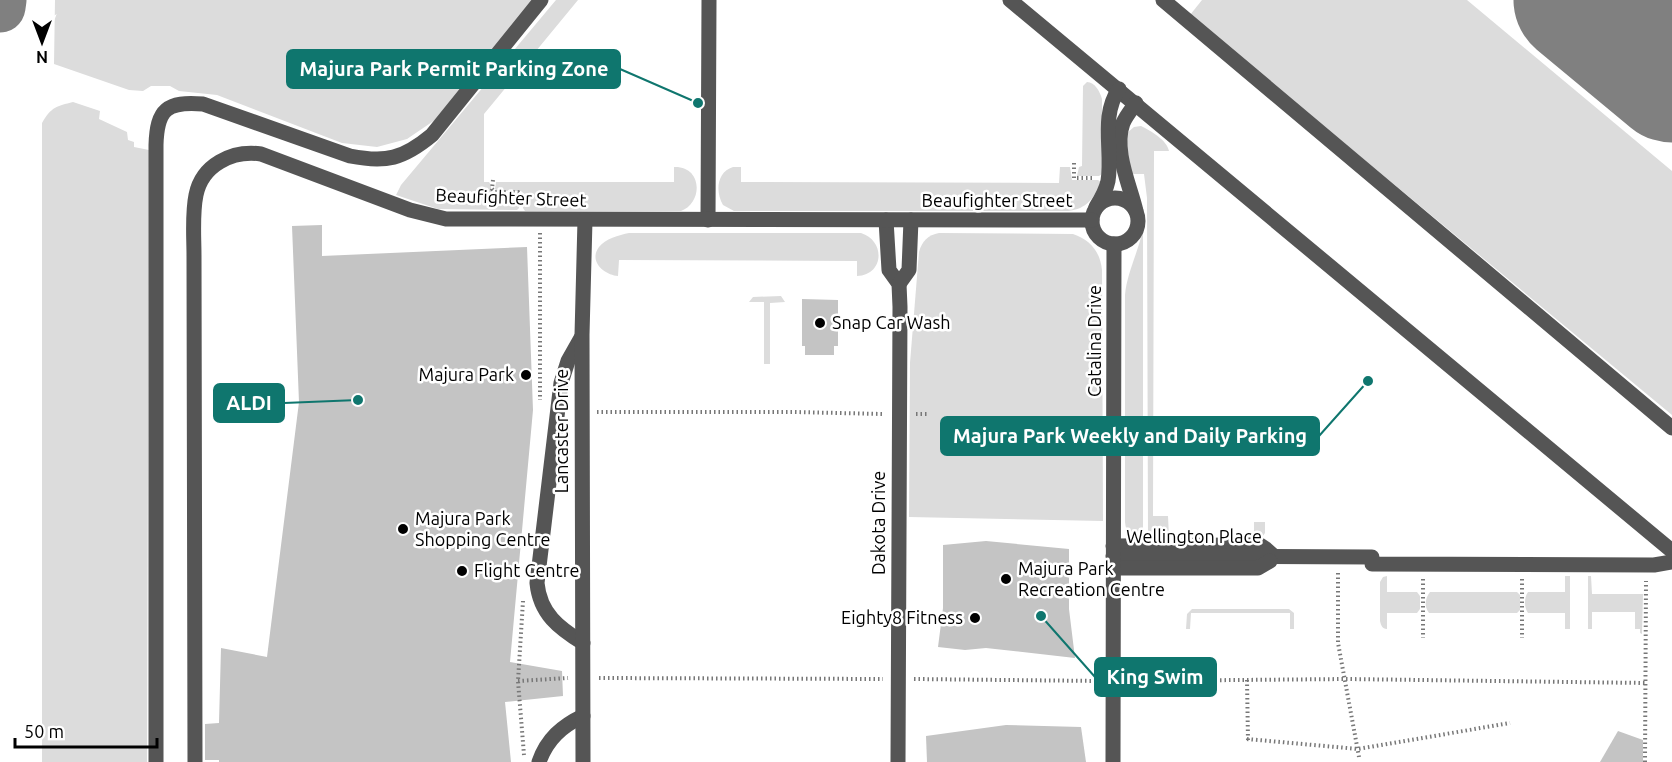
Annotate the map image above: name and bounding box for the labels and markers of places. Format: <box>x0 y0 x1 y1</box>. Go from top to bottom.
callout: Majura Park Permit Parking Zone <box>287 50 620 88</box>
place label: Snap Car Wash <box>832 312 951 332</box>
marker: Snap Car Wash <box>813 316 827 330</box>
place label: Majura Park <box>419 364 514 384</box>
marker: Majura Park <box>519 368 533 382</box>
callout: ALDI <box>214 384 284 422</box>
callout: Majura Park Weekly and Daily Parking <box>941 417 1319 455</box>
place label: Majura Park Shopping Centre <box>415 508 550 549</box>
marker: Majura Park Shopping Centre <box>396 522 410 536</box>
place label: Majura Park Recreation Centre <box>1018 558 1165 599</box>
place label: Flight Centre <box>474 560 579 580</box>
marker: Flight Centre <box>455 564 469 578</box>
marker: Majura Park Recreation Centre <box>999 572 1013 586</box>
place label: Eighty8 Fitness <box>841 607 963 627</box>
marker: Eighty8 Fitness <box>968 611 982 625</box>
callout: King Swim <box>1095 658 1216 696</box>

